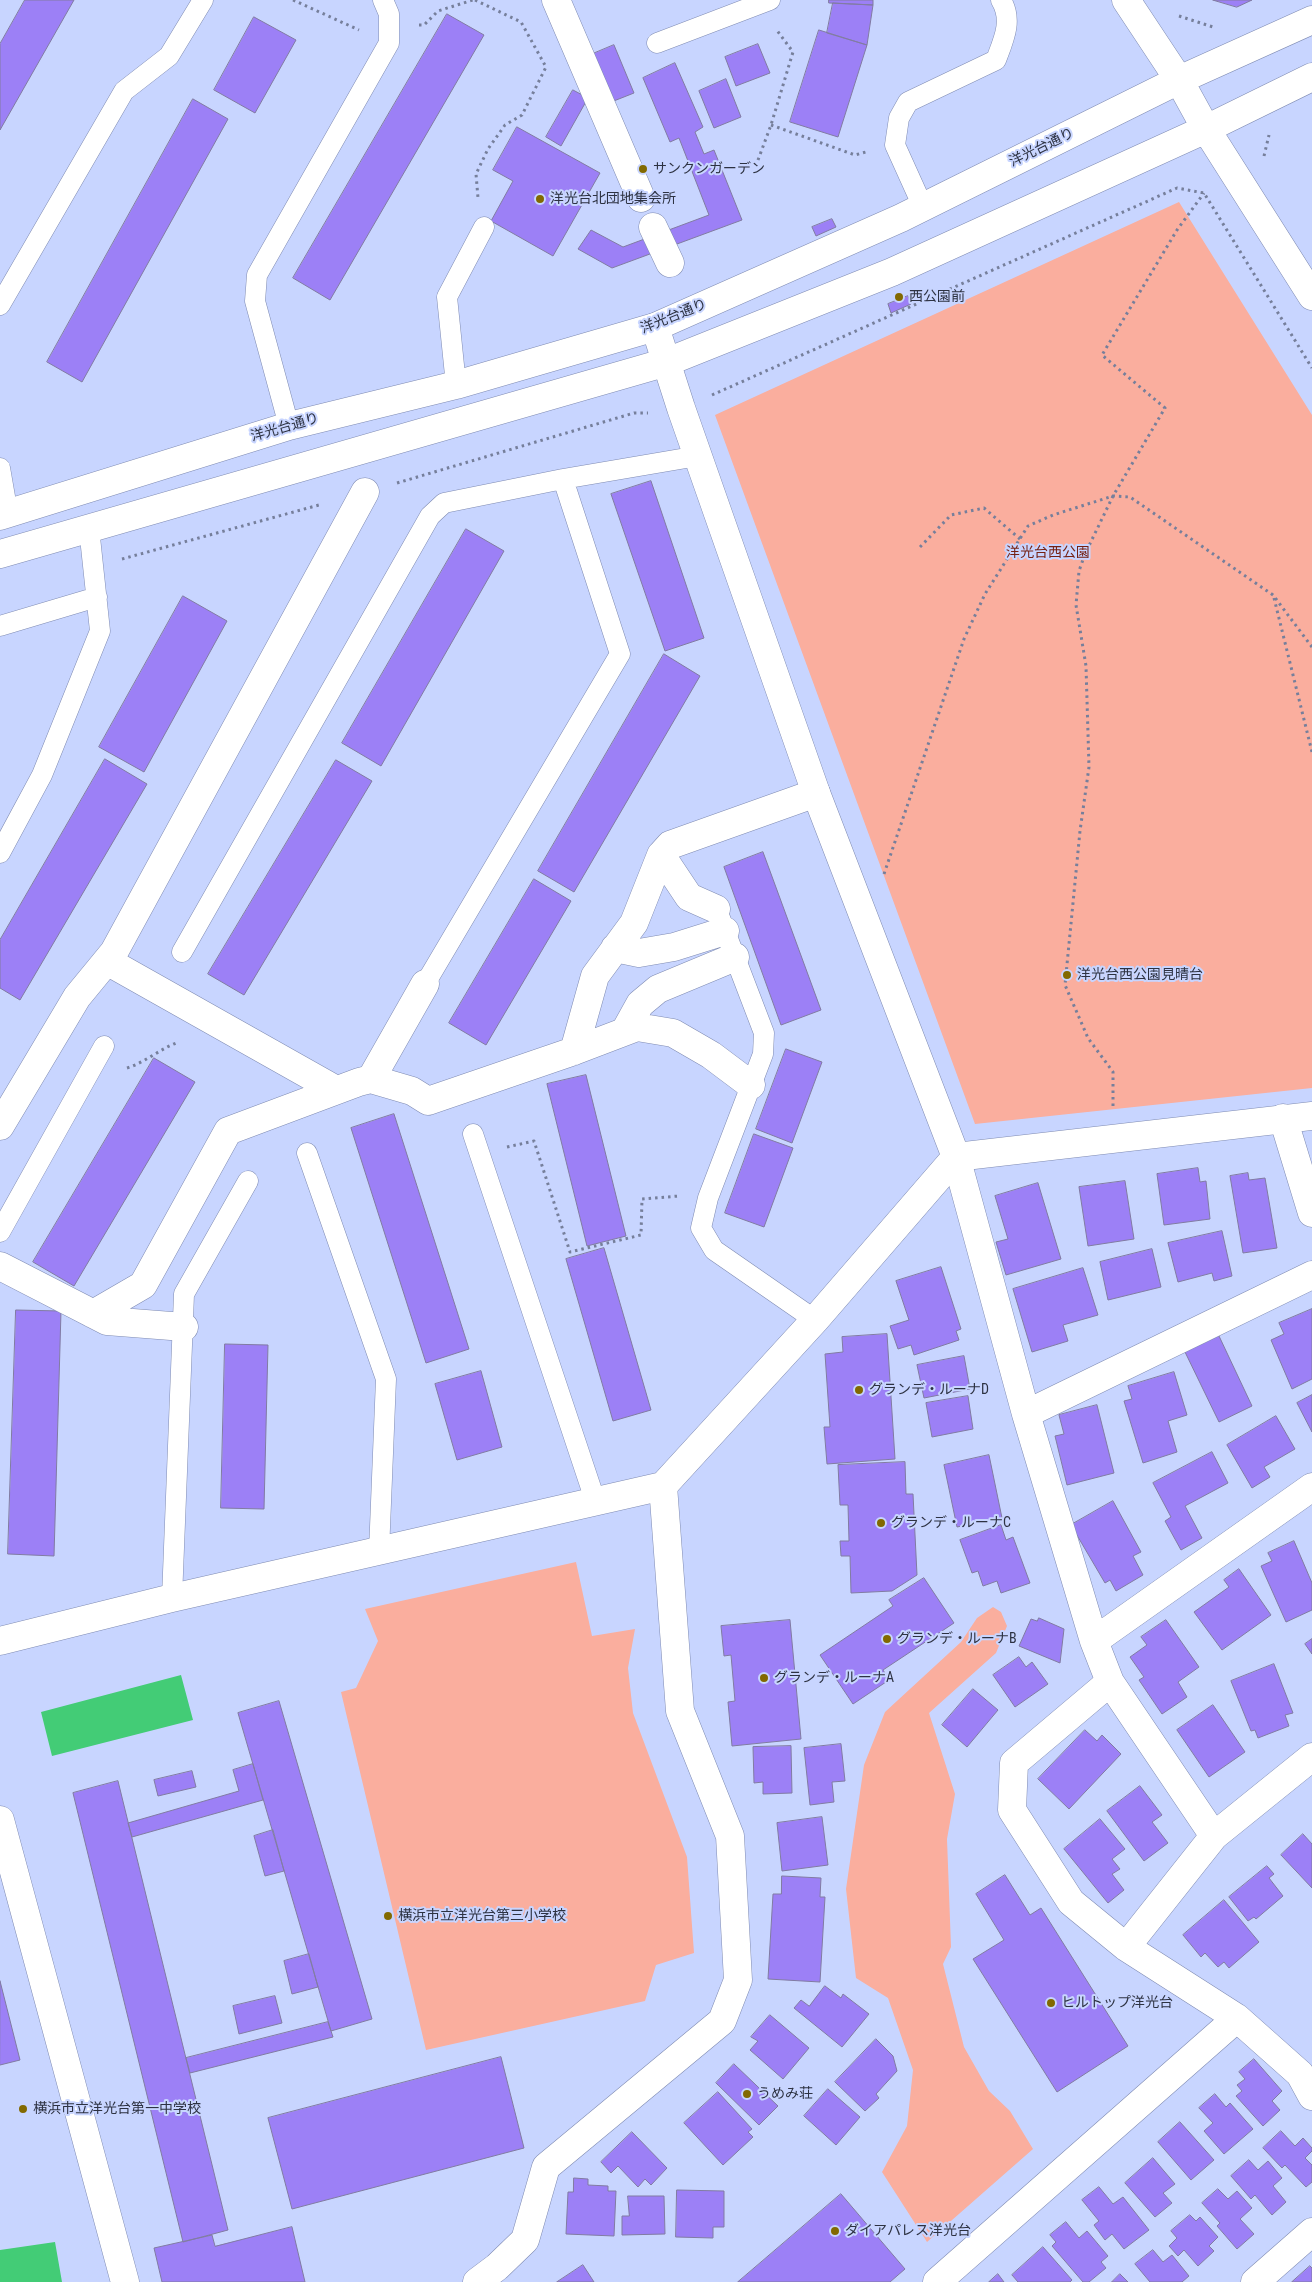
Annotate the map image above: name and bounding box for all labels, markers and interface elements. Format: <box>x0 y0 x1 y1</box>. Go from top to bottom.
street label: 洋光台通り <box>1007 125 1077 171</box>
place label: サンクンガーデン <box>653 161 765 177</box>
marker: サンクンガーデン <box>637 163 649 175</box>
place label: 洋光台北団地集会所 <box>550 191 676 207</box>
marker: 洋光台北団地集会所 <box>534 193 546 205</box>
place label: 西公園前 <box>909 289 965 305</box>
marker: 西公園前 <box>893 291 905 303</box>
street label: 洋光台通り <box>638 296 710 338</box>
street label: 洋光台通り <box>249 410 321 446</box>
park label: 洋光台西公園 <box>1006 545 1090 561</box>
place label: 洋光台西公園見晴台 <box>1077 967 1203 983</box>
marker: 洋光台西公園見晴台 <box>1061 969 1073 981</box>
place label: グランデ・ルーナD <box>869 1382 989 1398</box>
marker: グランデ・ルーナD <box>853 1384 865 1396</box>
place label: グランデ・ルーナC <box>891 1515 1011 1531</box>
marker: グランデ・ルーナC <box>875 1517 887 1529</box>
place label: グランデ・ルーナB <box>897 1631 1017 1647</box>
marker: グランデ・ルーナB <box>881 1633 893 1645</box>
place label: グランデ・ルーナA <box>774 1670 894 1686</box>
marker: グランデ・ルーナA <box>758 1672 770 1684</box>
place label: 横浜市立洋光台第三小学校 <box>398 1908 566 1924</box>
marker: 横浜市立洋光台第三小学校 <box>382 1910 394 1922</box>
place label: ヒルトップ洋光台 <box>1061 1995 1173 2011</box>
marker: ヒルトップ洋光台 <box>1045 1997 1057 2009</box>
place label: うめみ荘 <box>757 2086 813 2102</box>
marker: うめみ荘 <box>741 2088 753 2100</box>
place label: 横浜市立洋光台第一中学校 <box>33 2101 201 2117</box>
marker: 横浜市立洋光台第一中学校 <box>17 2103 29 2115</box>
place label: ダイアパレス洋光台 <box>845 2223 971 2239</box>
marker: ダイアパレス洋光台 <box>829 2225 841 2237</box>

